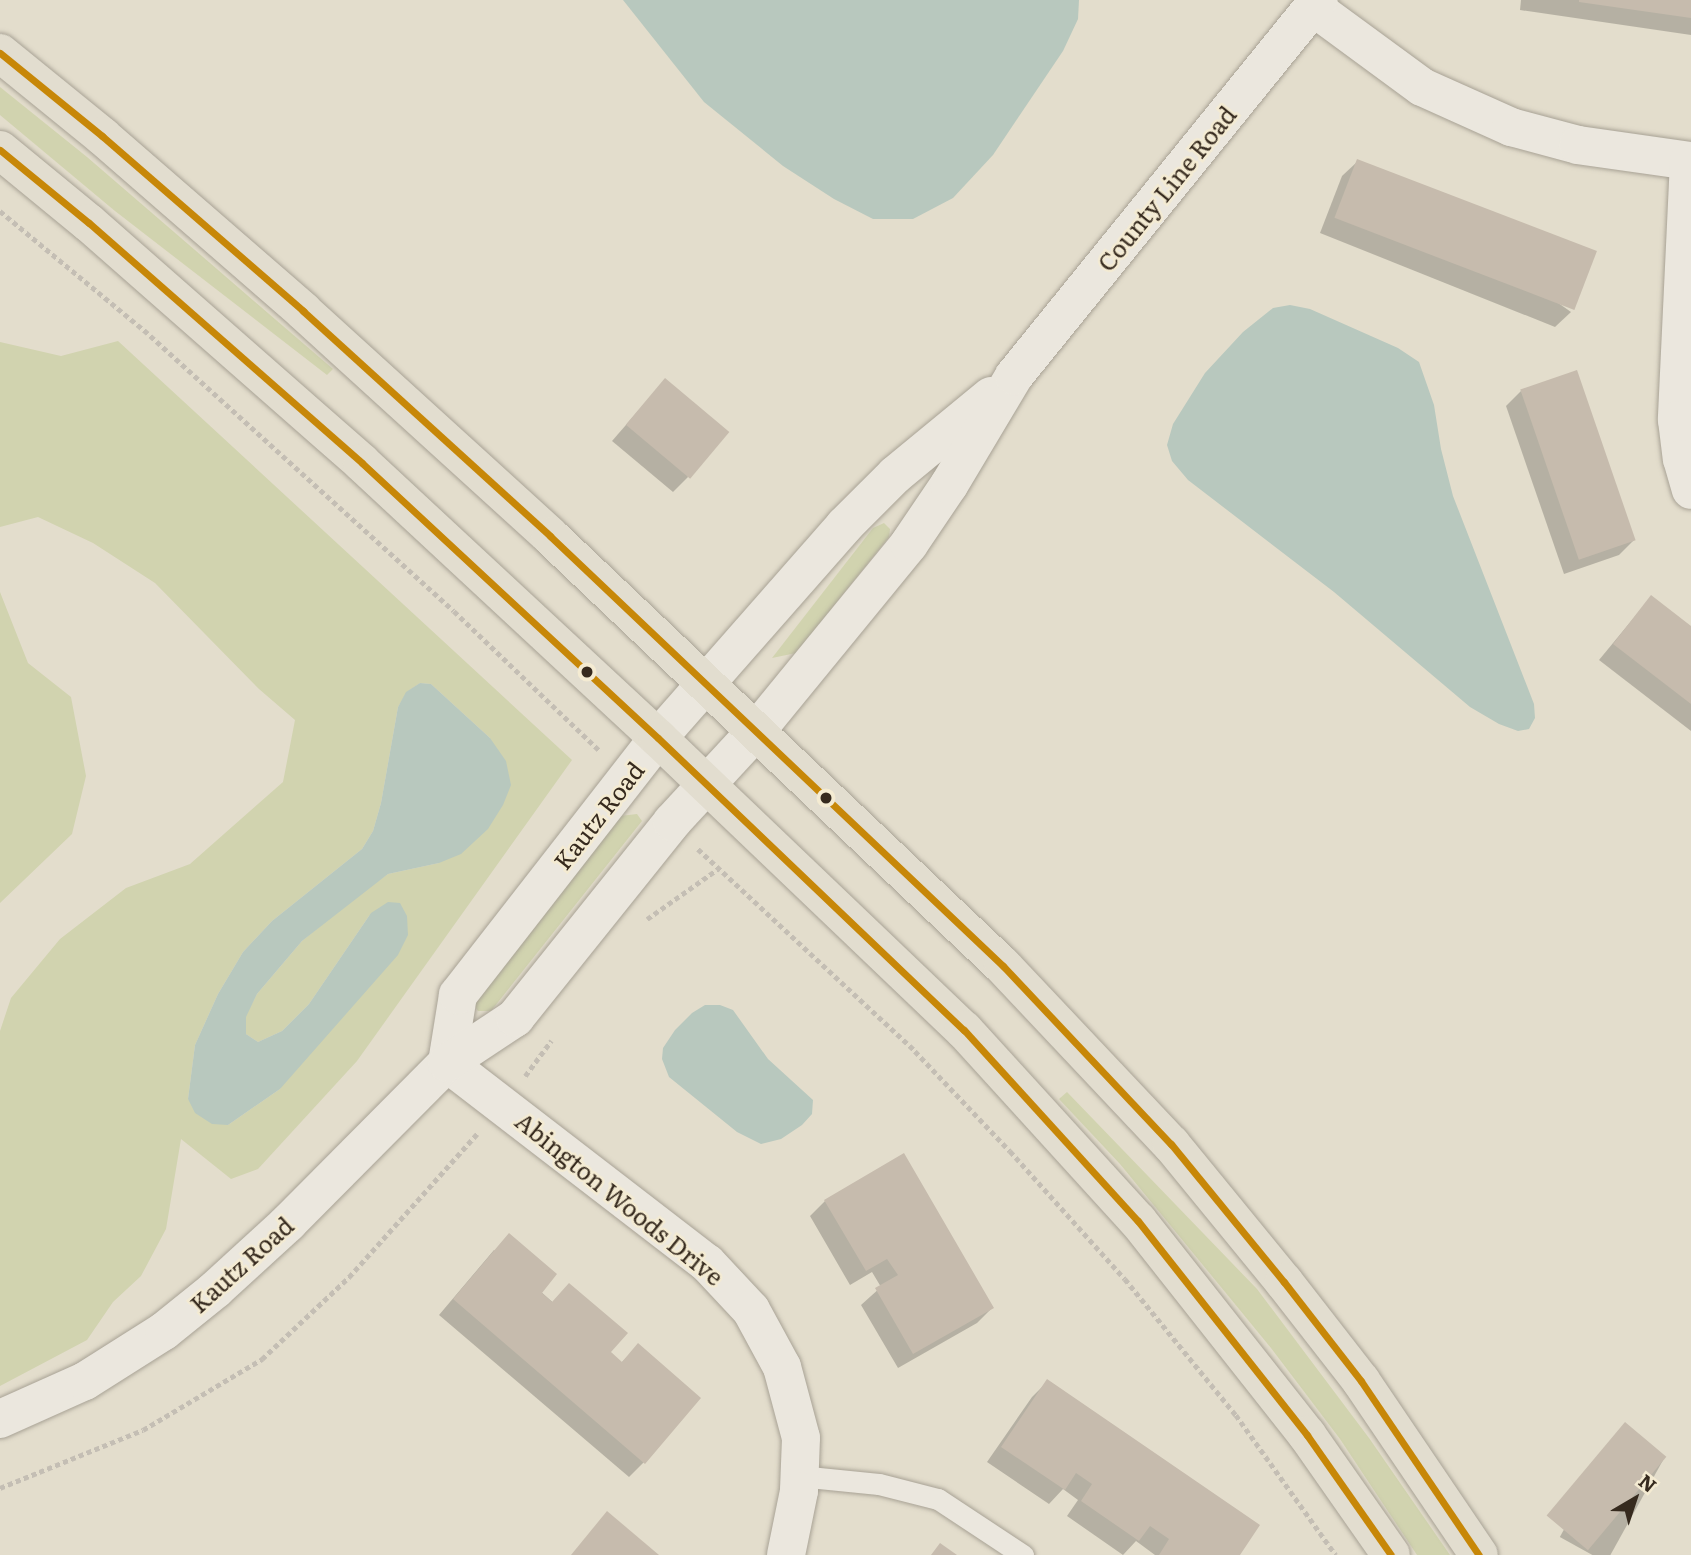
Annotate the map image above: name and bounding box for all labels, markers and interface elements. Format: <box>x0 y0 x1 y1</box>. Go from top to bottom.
street label: County Line Road <box>1091 100 1241 276</box>
unlabelled marker <box>580 665 594 679</box>
street label: Kautz Road <box>547 755 649 875</box>
unlabelled marker <box>819 791 833 805</box>
street label: Abington Woods Drive <box>510 1105 730 1291</box>
street label: Kautz Road <box>183 1210 299 1318</box>
north arrow <box>1600 1464 1670 1534</box>
text: N <box>1633 1467 1663 1499</box>

